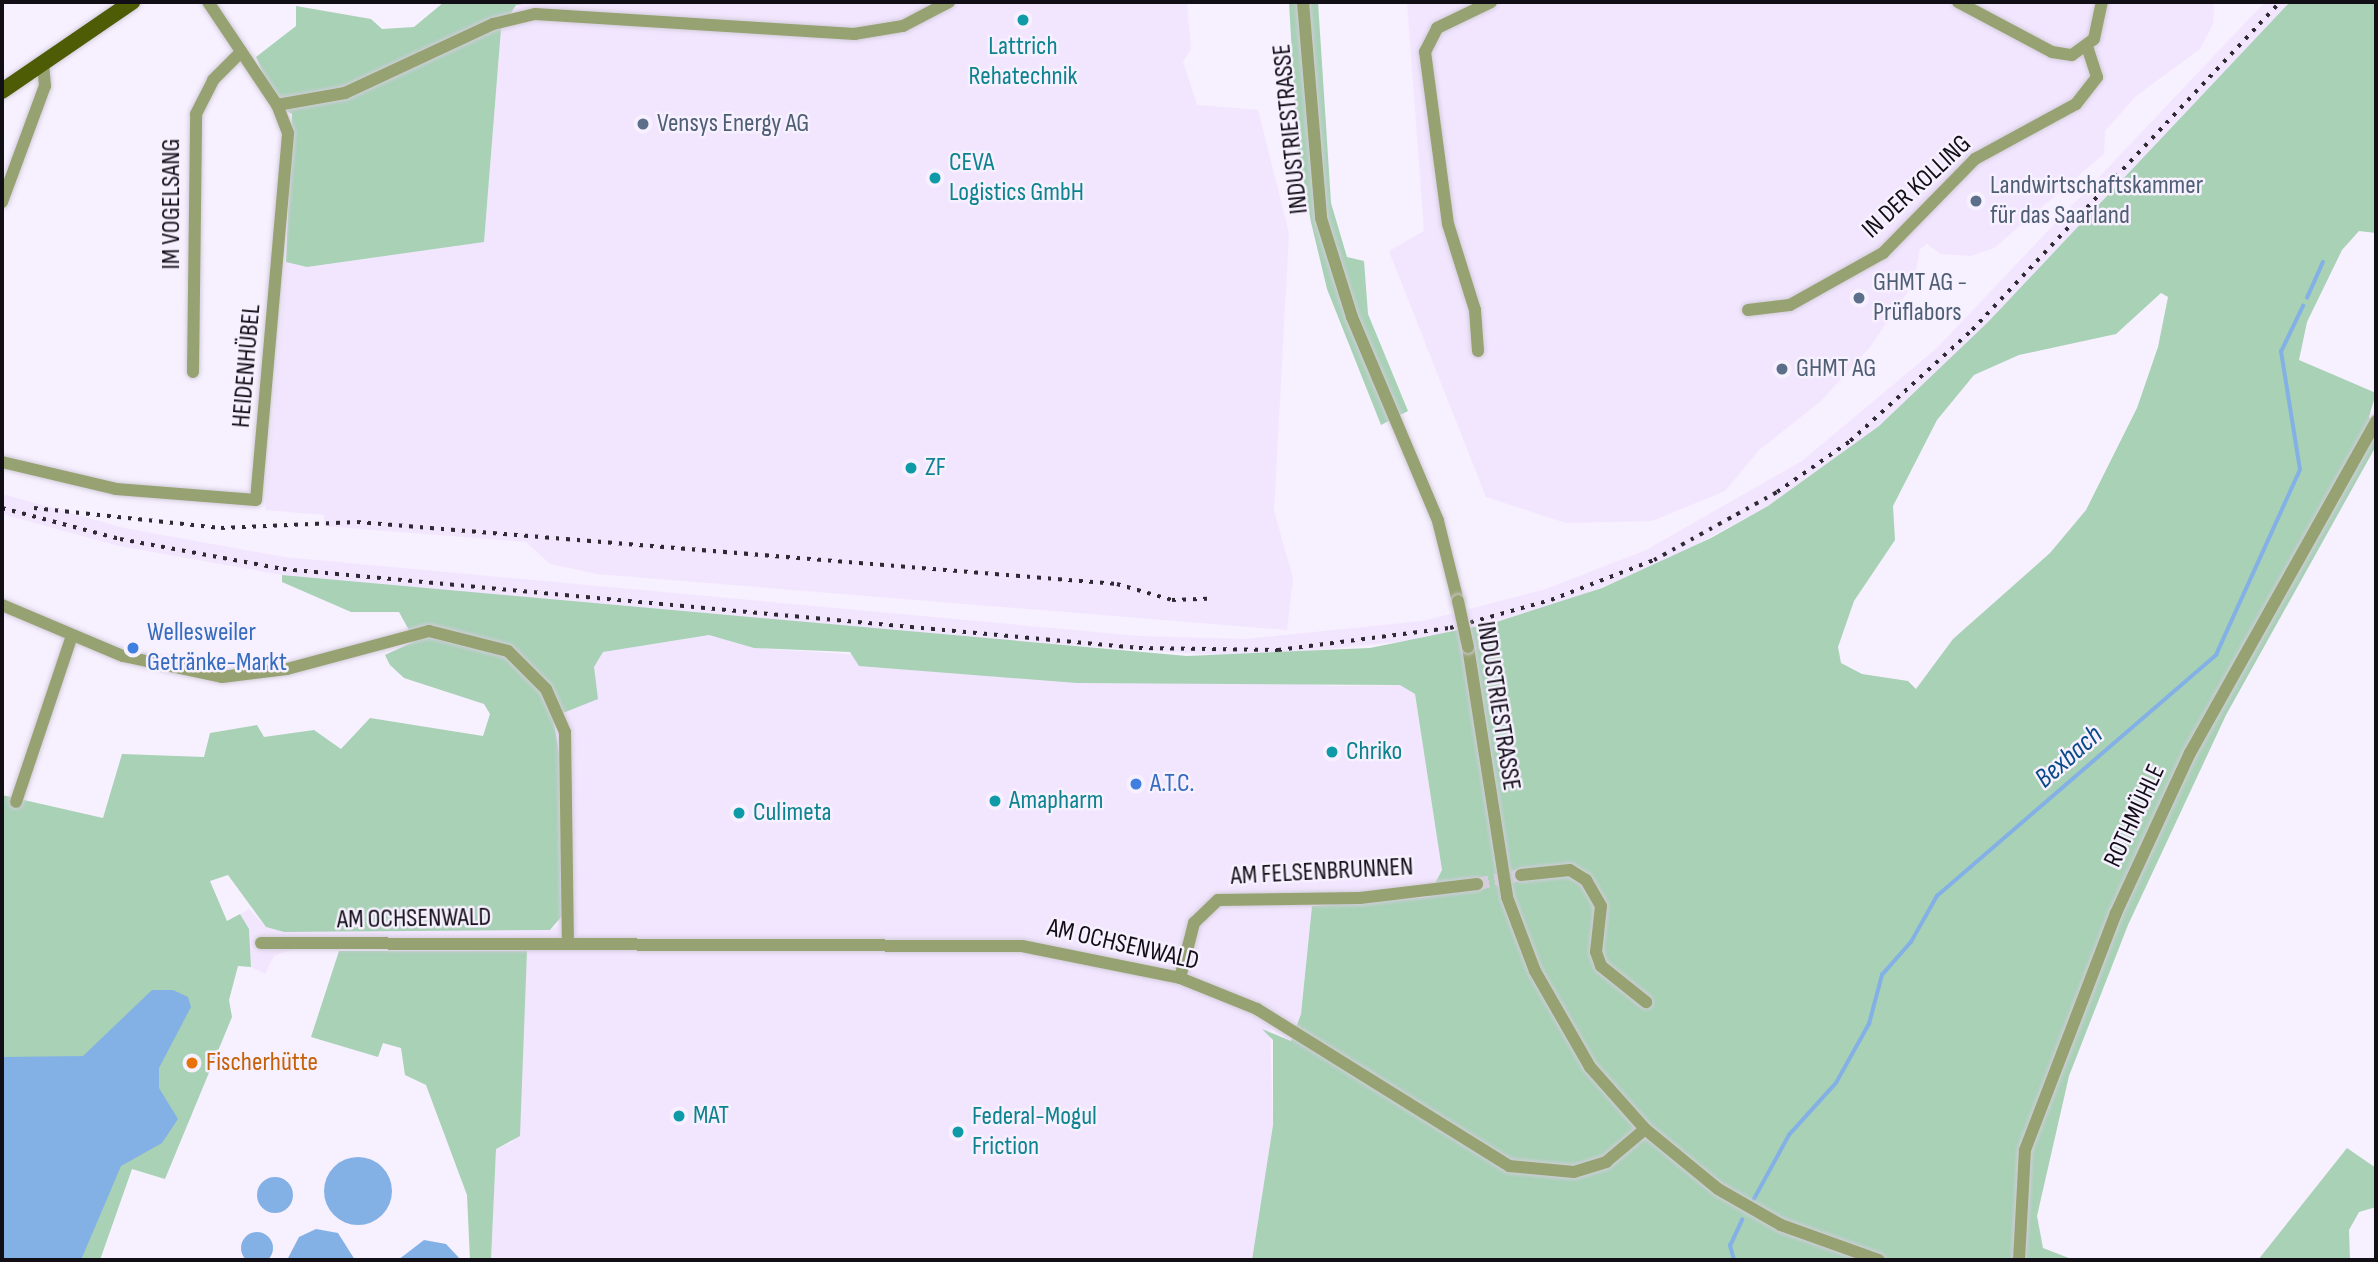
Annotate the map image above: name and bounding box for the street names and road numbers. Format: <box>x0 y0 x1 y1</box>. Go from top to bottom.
street label: INDUSTRIESTRASSE <box>1267 43 1315 215</box>
street label: IN DER KOLLING <box>1856 129 1978 245</box>
street label: IM VOGELSANG <box>156 139 188 269</box>
street label: HEIDENHÜBEL <box>226 303 268 429</box>
street label: INDUSTRIESTRASSE <box>1469 619 1527 793</box>
street label: ROTHMÜHLE <box>2098 760 2172 872</box>
street label: AM FELSENBRUNNEN <box>1230 852 1414 892</box>
street label: AM OCHSENWALD <box>337 902 491 936</box>
street label: AM OCHSENWALD <box>1044 912 1202 978</box>

